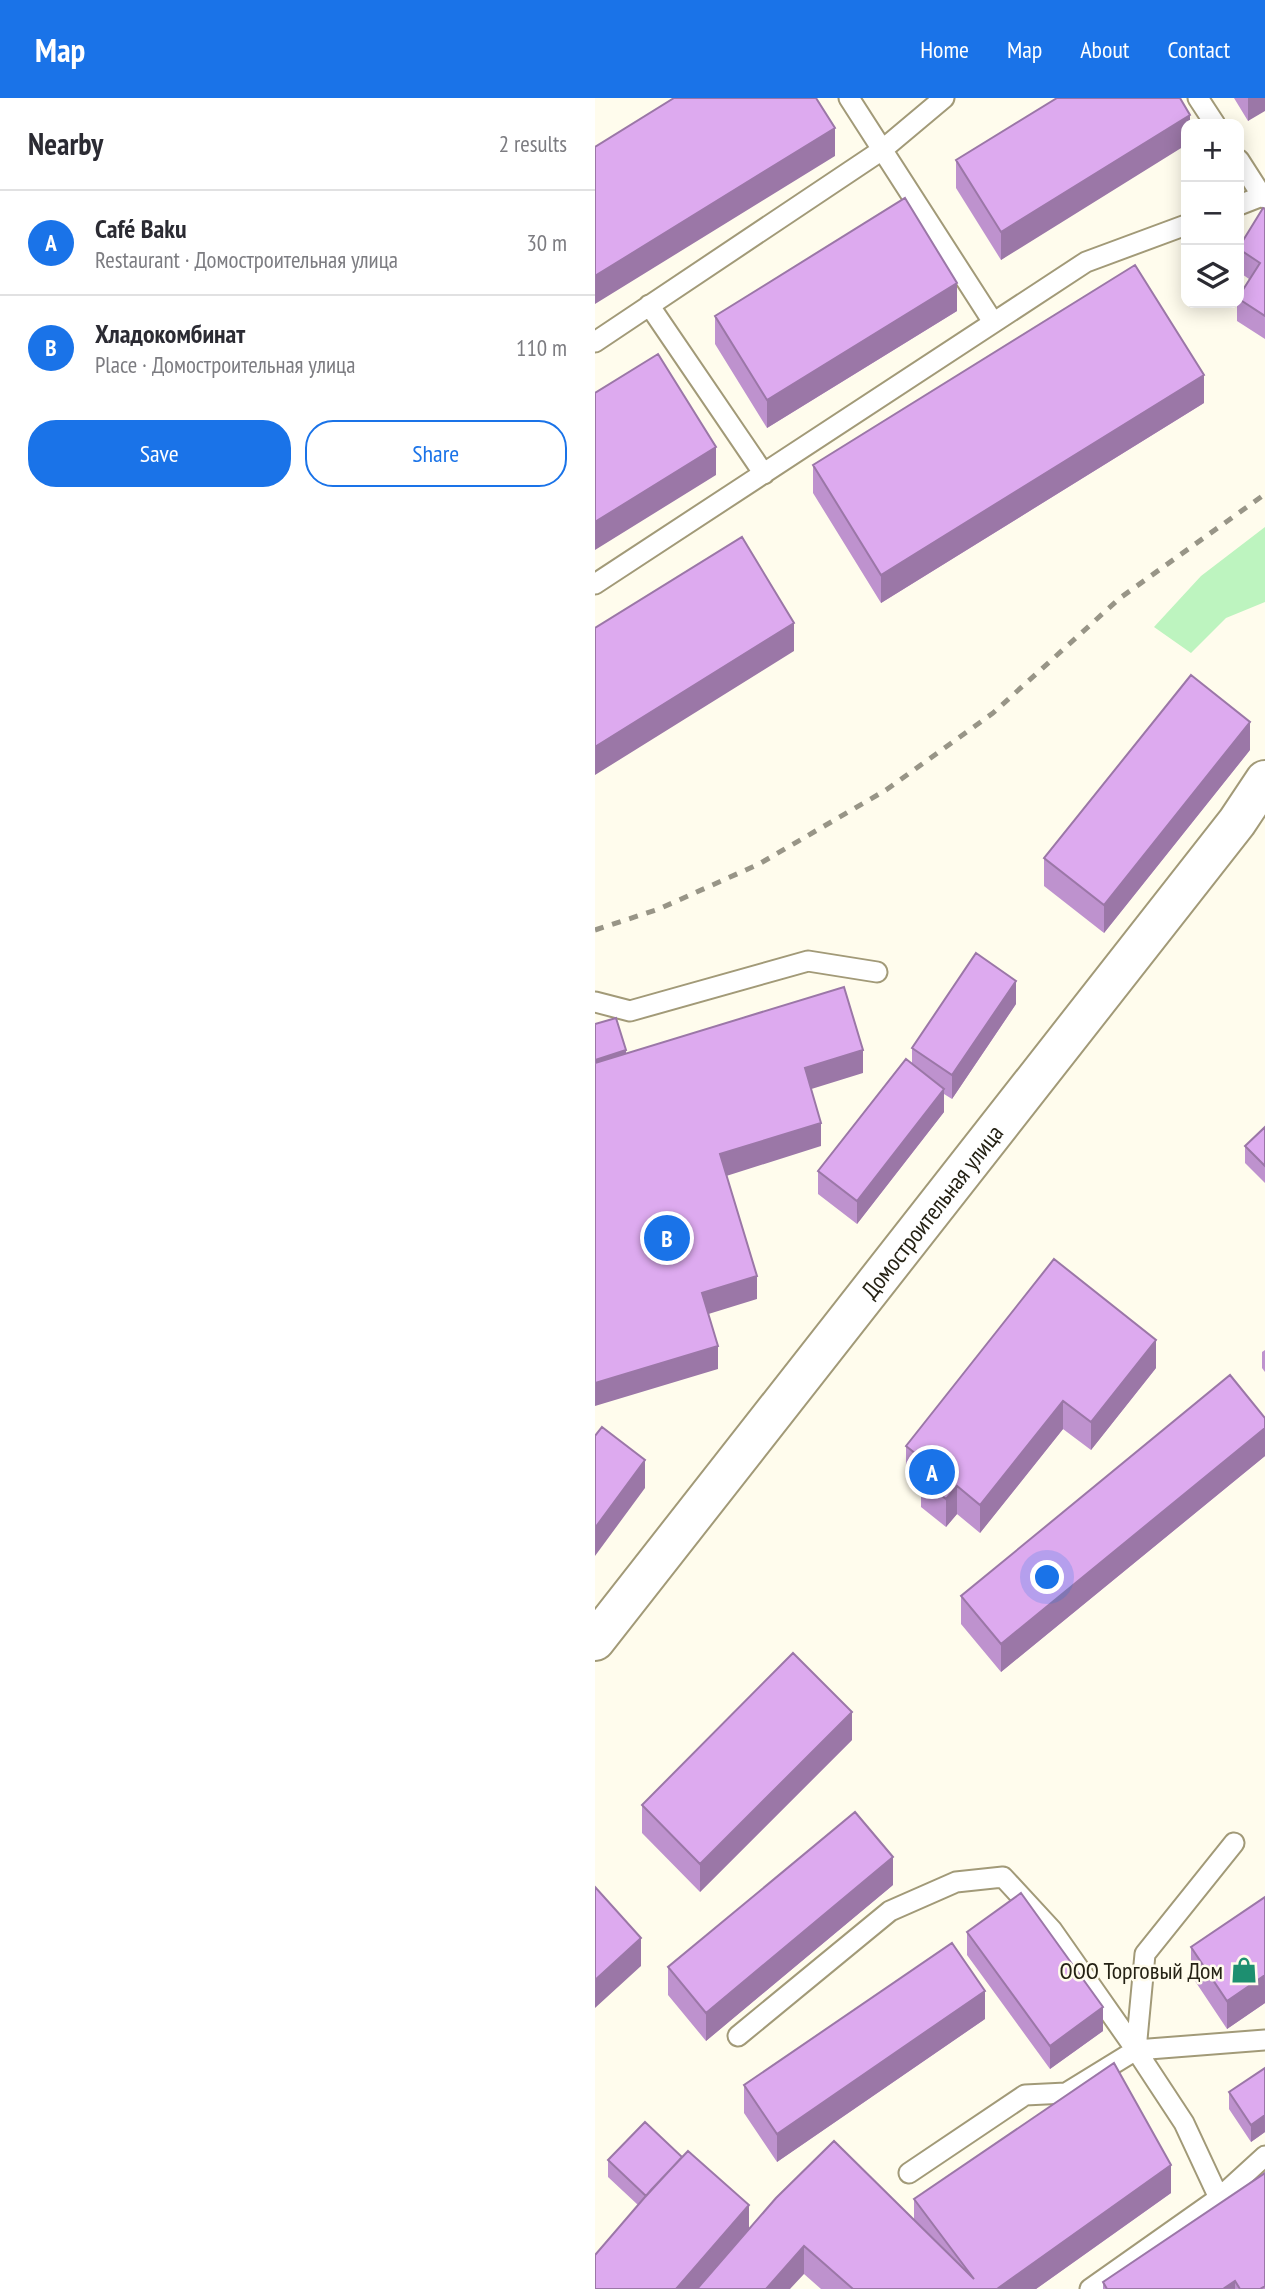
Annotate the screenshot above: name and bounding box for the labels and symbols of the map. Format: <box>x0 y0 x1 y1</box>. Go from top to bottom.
street label: Домостроительная улица <box>854 1118 1010 1305</box>
pin: B <box>644 1212 690 1264</box>
pin: A <box>909 1446 955 1498</box>
your location <box>1030 1560 1064 1594</box>
place label: ООО Торговый Дом <box>1060 1955 1223 1986</box>
shop icon: ООО Торговый Дом <box>1229 1955 1259 1985</box>

